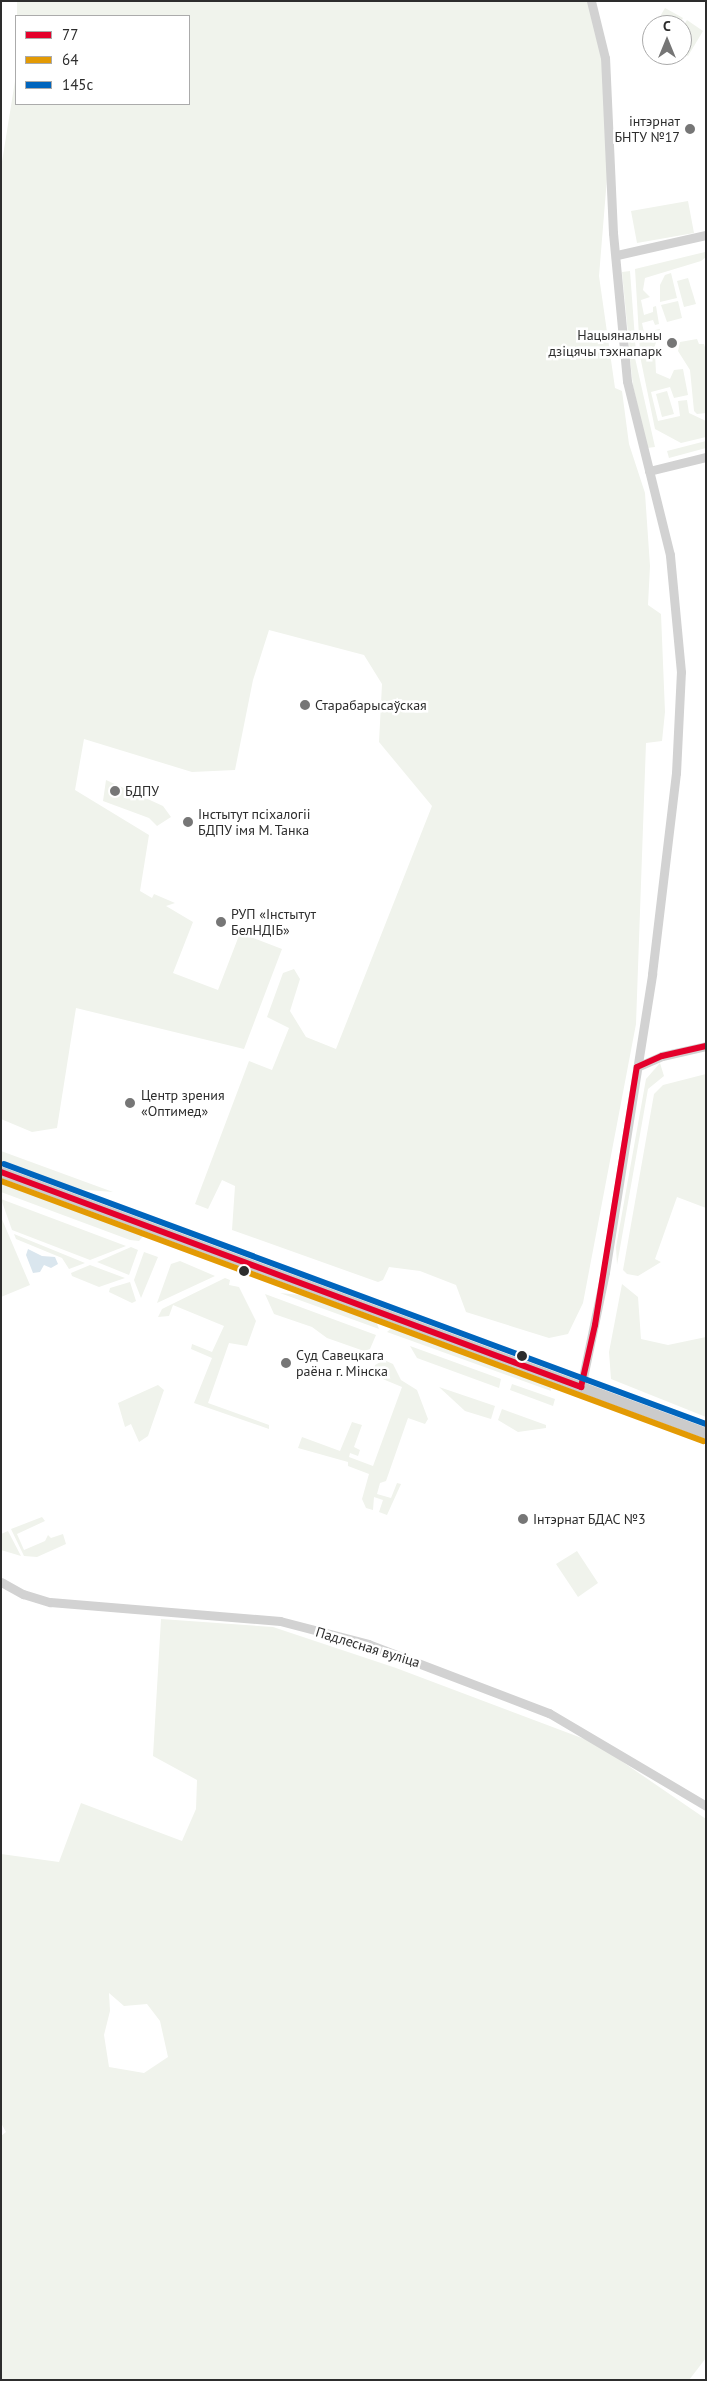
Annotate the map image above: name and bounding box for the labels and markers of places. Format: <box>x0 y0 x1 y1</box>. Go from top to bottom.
place label: інтэрнат БНТУ №17 <box>614 113 680 146</box>
marker: інтэрнат БНТУ №17 <box>684 123 696 135</box>
place label: Нацыянальны дзіцячы тэхнапарк <box>548 327 662 360</box>
marker: Нацыянальны дзіцячы тэхнапарк <box>666 337 678 349</box>
place label: Старабарысаўская <box>315 697 427 713</box>
marker: Старабарысаўская <box>299 699 311 711</box>
place label: БДПУ <box>125 783 159 799</box>
marker: БДПУ <box>109 785 121 797</box>
place label: Інстытут псіхалогіі БДПУ імя М. Танка <box>198 806 311 839</box>
marker: Інстытут псіхалогіі БДПУ імя М. Танка <box>182 816 194 828</box>
place label: РУП «Інстытут БелНДІБ» <box>231 906 316 939</box>
marker: РУП «Інстытут БелНДІБ» <box>215 916 227 928</box>
place label: Центр зрения «Оптимед» <box>141 1087 225 1120</box>
marker: Центр зрения «Оптимед» <box>123 1096 137 1110</box>
unlabelled marker <box>239 1266 249 1276</box>
place label: Суд Савецкага раёна г. Мінска <box>296 1347 389 1380</box>
unlabelled marker <box>517 1351 527 1361</box>
marker: Суд Савецкага раёна г. Мінска <box>280 1357 292 1369</box>
place label: Інтэрнат БДАС №3 <box>533 1511 647 1527</box>
marker: Інтэрнат БДАС №3 <box>517 1513 529 1525</box>

